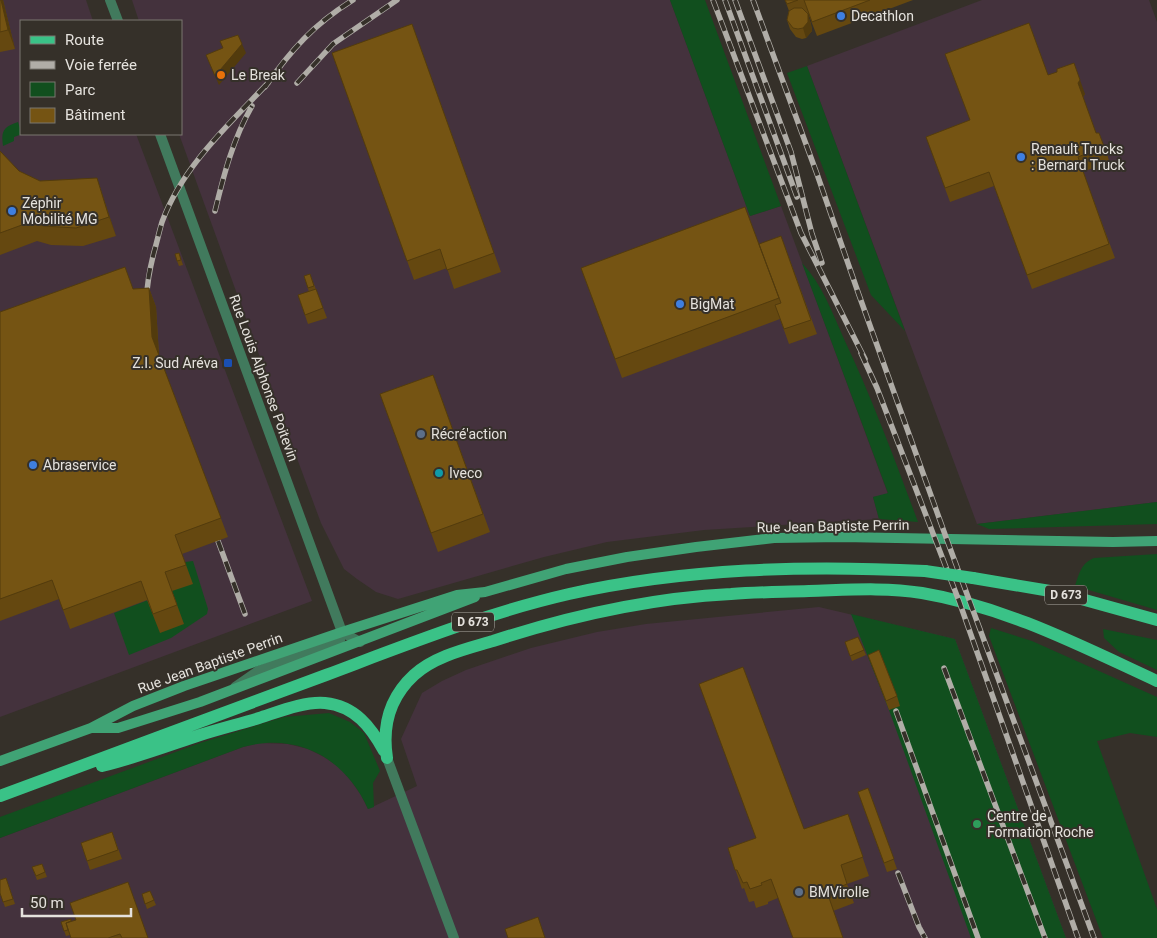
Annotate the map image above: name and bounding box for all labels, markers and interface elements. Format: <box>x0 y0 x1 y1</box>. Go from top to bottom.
place label: Decathlon <box>851 8 914 24</box>
marker: Decathlon <box>835 10 847 22</box>
legend <box>20 20 182 135</box>
text: Route <box>65 31 104 49</box>
text: Voie ferrée <box>65 56 137 74</box>
place label: Le Break <box>231 67 286 83</box>
marker: Le Break <box>215 69 227 81</box>
text: Parc <box>65 81 95 99</box>
text: Bâtiment <box>65 106 125 124</box>
place label: Renault Trucks : Bernard Truck <box>1031 141 1125 173</box>
marker: Renault Trucks : Bernard Truck <box>1015 151 1027 163</box>
place label: Zéphir Mobilité MG <box>22 195 98 227</box>
marker: Zéphir Mobilité MG <box>6 205 18 217</box>
street label: Rue Louis Alphonse Poitevin <box>226 292 302 464</box>
place label: BigMat <box>690 296 735 312</box>
marker: BigMat <box>674 298 686 310</box>
place label: Z.I. Sud Aréva <box>132 355 218 371</box>
marker: Z.I. Sud Aréva <box>222 357 234 369</box>
place label: Récré'action <box>431 426 507 442</box>
marker: Récré'action <box>415 428 427 440</box>
place label: Abraservice <box>43 457 117 473</box>
marker: Abraservice <box>27 459 39 471</box>
place label: Iveco <box>449 465 482 481</box>
marker: Iveco <box>433 467 445 479</box>
street label: Rue Jean Baptiste Perrin <box>756 517 910 535</box>
road number: D 673 <box>1045 586 1087 604</box>
road number: D 673 <box>452 612 494 632</box>
street label: Rue Jean Baptiste Perrin <box>135 629 285 697</box>
place label: Centre de Formation Roche <box>987 808 1093 840</box>
marker: Centre de Formation Roche <box>971 818 983 830</box>
place label: BMVirolle <box>809 884 869 900</box>
scale bar <box>22 886 131 918</box>
marker: BMVirolle <box>793 886 805 898</box>
text: 50 m <box>30 894 64 912</box>

